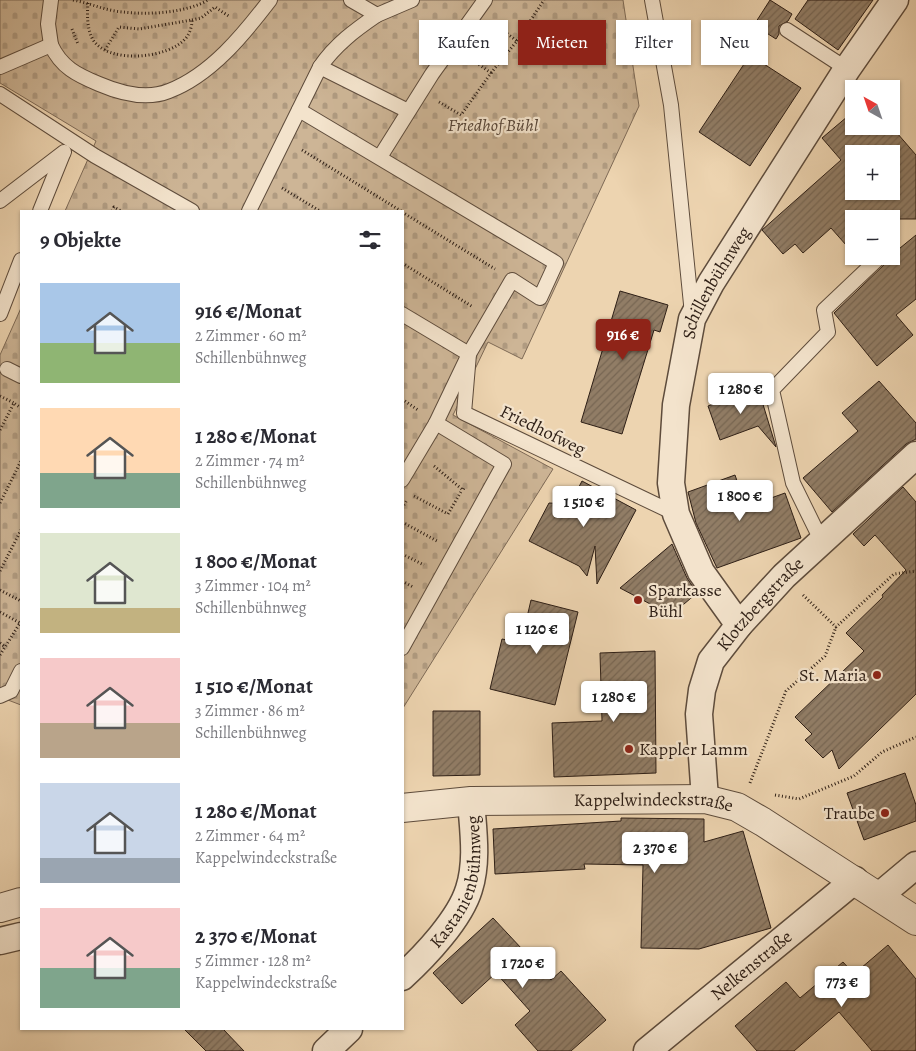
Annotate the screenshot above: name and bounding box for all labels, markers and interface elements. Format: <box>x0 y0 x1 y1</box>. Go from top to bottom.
chip: Kaufen <box>419 20 508 65</box>
chip: Mieten <box>518 20 606 65</box>
chip: Filter <box>616 20 691 65</box>
chip: Neu <box>701 20 768 65</box>
north arrow <box>845 80 900 135</box>
map controls <box>845 80 900 265</box>
park label: Friedhof Bühl <box>448 113 539 137</box>
button: + <box>845 145 900 200</box>
button: − <box>845 210 900 265</box>
street label: Schillenbühnweg <box>676 222 756 341</box>
text: 9 Objekte <box>40 226 121 254</box>
icon: filters <box>356 226 384 254</box>
text: 916 €/Monat <box>195 297 302 325</box>
icon: home <box>80 303 140 363</box>
pin: 916 € <box>588 318 658 361</box>
text: 916 € <box>607 324 639 346</box>
text: 2 Zimmer · 60 m² <box>195 325 306 347</box>
text: Schillenbühnweg <box>195 347 307 369</box>
pin: 1 280 € <box>695 372 787 415</box>
text: 1 280 € <box>719 378 763 400</box>
street label: Friedhofweg <box>496 399 590 461</box>
text: 1 280 €/Monat <box>195 422 317 450</box>
icon: home <box>80 428 140 488</box>
text: 2 Zimmer · 74 m² <box>195 450 305 472</box>
text: Schillenbühnweg <box>195 472 307 494</box>
pin: 1 800 € <box>694 480 786 522</box>
text: 1 800 € <box>718 485 762 507</box>
pin: 1 510 € <box>538 486 630 528</box>
text: 1 510 € <box>563 491 605 513</box>
text: 1 800 €/Monat <box>195 547 317 575</box>
street label: Klotzbergstraße <box>711 552 809 656</box>
icon: home <box>80 553 140 613</box>
text: 3 Zimmer · 104 m² <box>195 575 311 597</box>
place label: Sparkasse Bühl <box>648 578 722 623</box>
marker: Sparkasse Bühl <box>632 594 644 606</box>
text: Schillenbühnweg <box>195 597 307 619</box>
pin: 1 120 € <box>491 612 583 655</box>
text: 1 120 € <box>516 618 558 640</box>
place label: St. Maria <box>799 663 868 687</box>
marker: St. Maria <box>871 669 883 681</box>
text: 1 510 €/Monat <box>195 672 313 700</box>
icon: home <box>80 678 140 738</box>
pin: 1 280 € <box>568 680 660 723</box>
text: 1 280 € <box>592 686 636 708</box>
text: 3 Zimmer · 86 m² <box>195 700 305 722</box>
text: Schillenbühnweg <box>195 722 307 744</box>
place label: Kappler Lamm <box>639 737 748 761</box>
marker: Kappler Lamm <box>623 743 635 755</box>
street label: Kappelwindeckstraße <box>574 787 736 818</box>
text: 1 280 €/Monat <box>195 797 317 825</box>
place label: Traube <box>824 801 875 825</box>
icon: home <box>80 803 140 863</box>
marker: Traube <box>879 807 891 819</box>
street label: Kastanienbühnweg <box>424 814 486 953</box>
text: 2 Zimmer · 64 m² <box>195 825 305 847</box>
pin: 2 370 € <box>609 832 701 874</box>
text: 2 370 € <box>633 837 677 859</box>
text: Kappelwindeckstraße <box>195 847 337 869</box>
text: 2 370 €/Monat <box>195 922 317 950</box>
street label: Nelkenstraße <box>706 925 797 1006</box>
icon: home <box>80 928 140 988</box>
pin: 1 720 € <box>477 946 569 989</box>
text: 5 Zimmer · 128 m² <box>195 950 311 972</box>
text: 1 720 € <box>501 952 545 974</box>
pin: 773 € <box>807 966 877 1008</box>
text: 773 € <box>826 971 858 993</box>
text: Kappelwindeckstraße <box>195 972 337 994</box>

